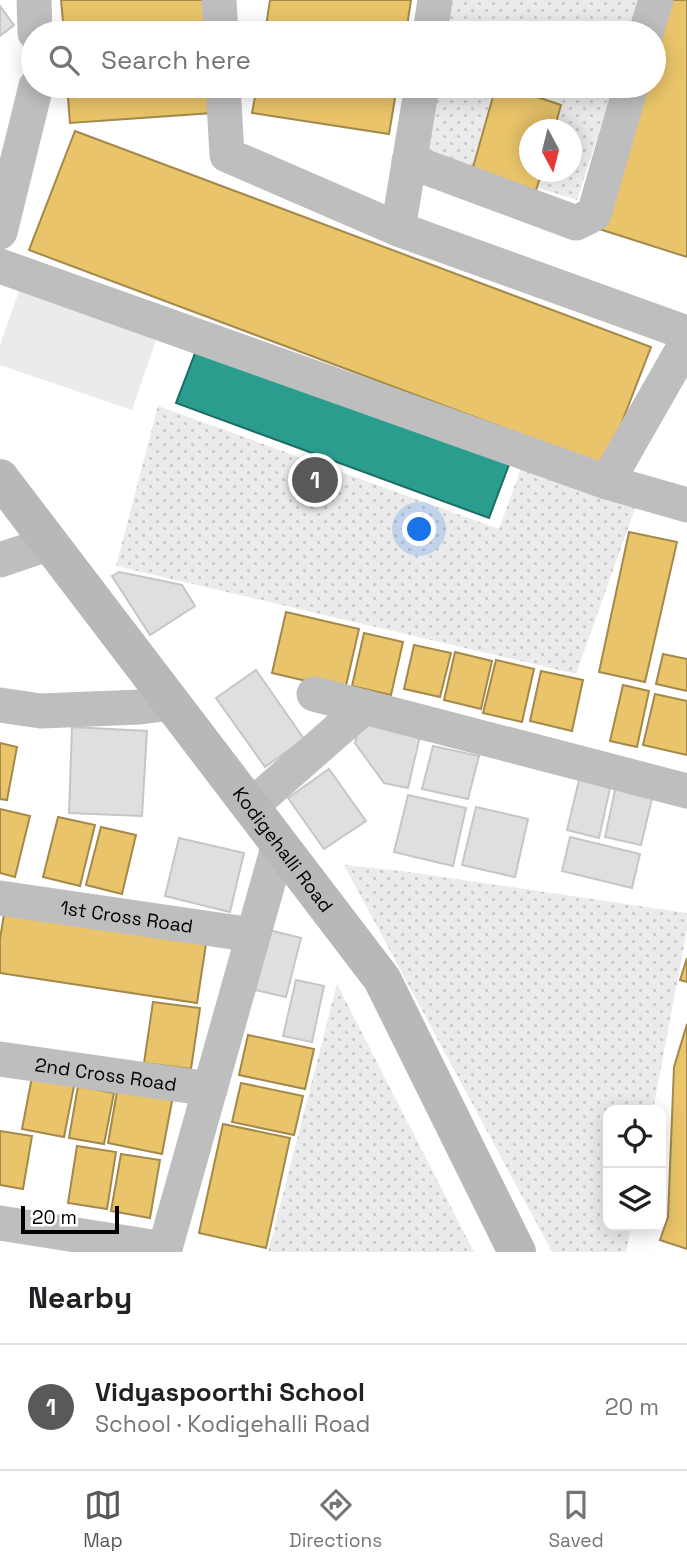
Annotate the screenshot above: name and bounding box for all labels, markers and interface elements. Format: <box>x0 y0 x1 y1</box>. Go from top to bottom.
search box <box>21 21 666 98</box>
icon: search <box>45 41 83 79</box>
text: Search here <box>101 43 251 77</box>
north arrow <box>519 119 582 182</box>
pin: 1 <box>292 454 338 506</box>
your location <box>402 512 436 546</box>
street label: Kodigehalli Road <box>227 782 339 917</box>
street label: 1st Cross Road <box>59 895 195 939</box>
street label: 2nd Cross Road <box>33 1052 178 1097</box>
map controls <box>603 1105 666 1231</box>
button: locate <box>603 1105 666 1168</box>
button: layers <box>603 1168 666 1231</box>
scale bar <box>21 1203 119 1235</box>
text: 20 m <box>32 1205 77 1230</box>
text: Nearby <box>28 1278 132 1317</box>
text: Vidyaspoorthi School <box>95 1375 365 1409</box>
text: 1 <box>46 1392 56 1422</box>
text: 20 m <box>605 1392 659 1422</box>
text: School · Kodigehalli Road <box>95 1409 370 1439</box>
tab: Map <box>83 1486 123 1553</box>
tab: Directions <box>289 1486 382 1553</box>
tab: Saved <box>548 1486 604 1553</box>

